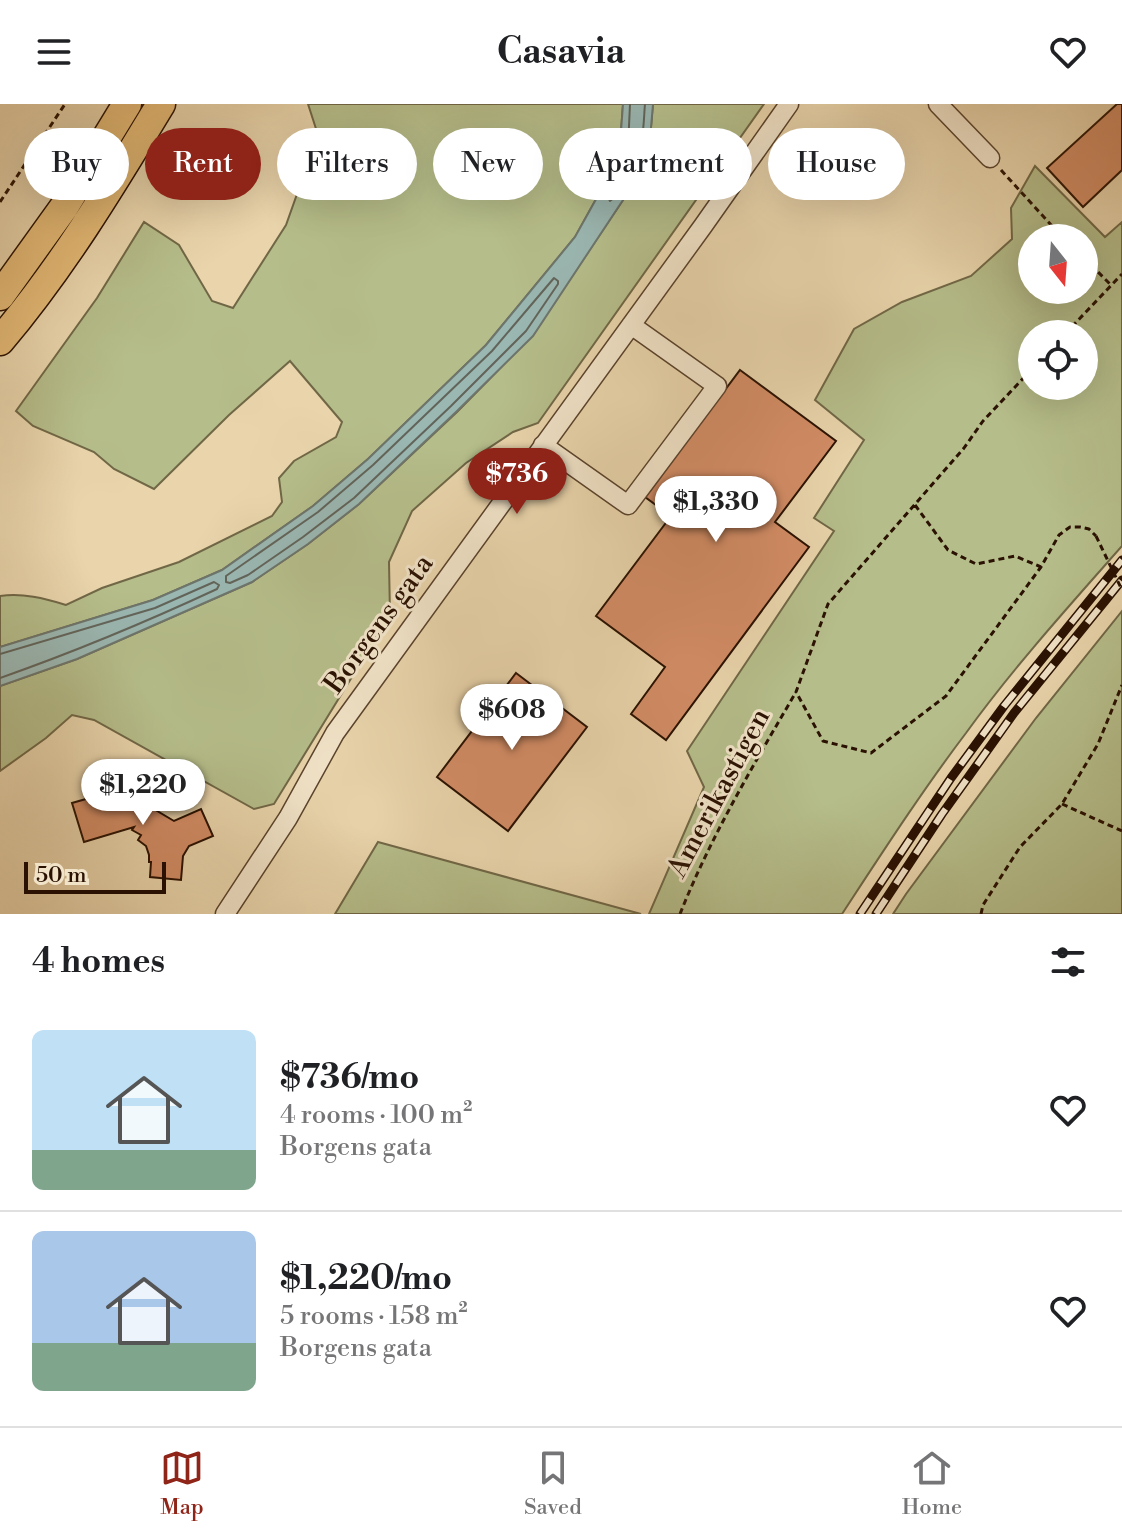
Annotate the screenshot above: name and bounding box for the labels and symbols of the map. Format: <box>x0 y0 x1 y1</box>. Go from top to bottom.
north arrow <box>1018 224 1098 304</box>
pin: $736 <box>470 448 564 516</box>
pin: $1,330 <box>651 476 781 544</box>
street label: Borgens gata <box>316 547 442 701</box>
pin: $608 <box>465 684 559 752</box>
street label: Amerikastigen <box>659 702 778 884</box>
pin: $1,220 <box>78 759 208 827</box>
scale bar <box>24 858 166 894</box>

